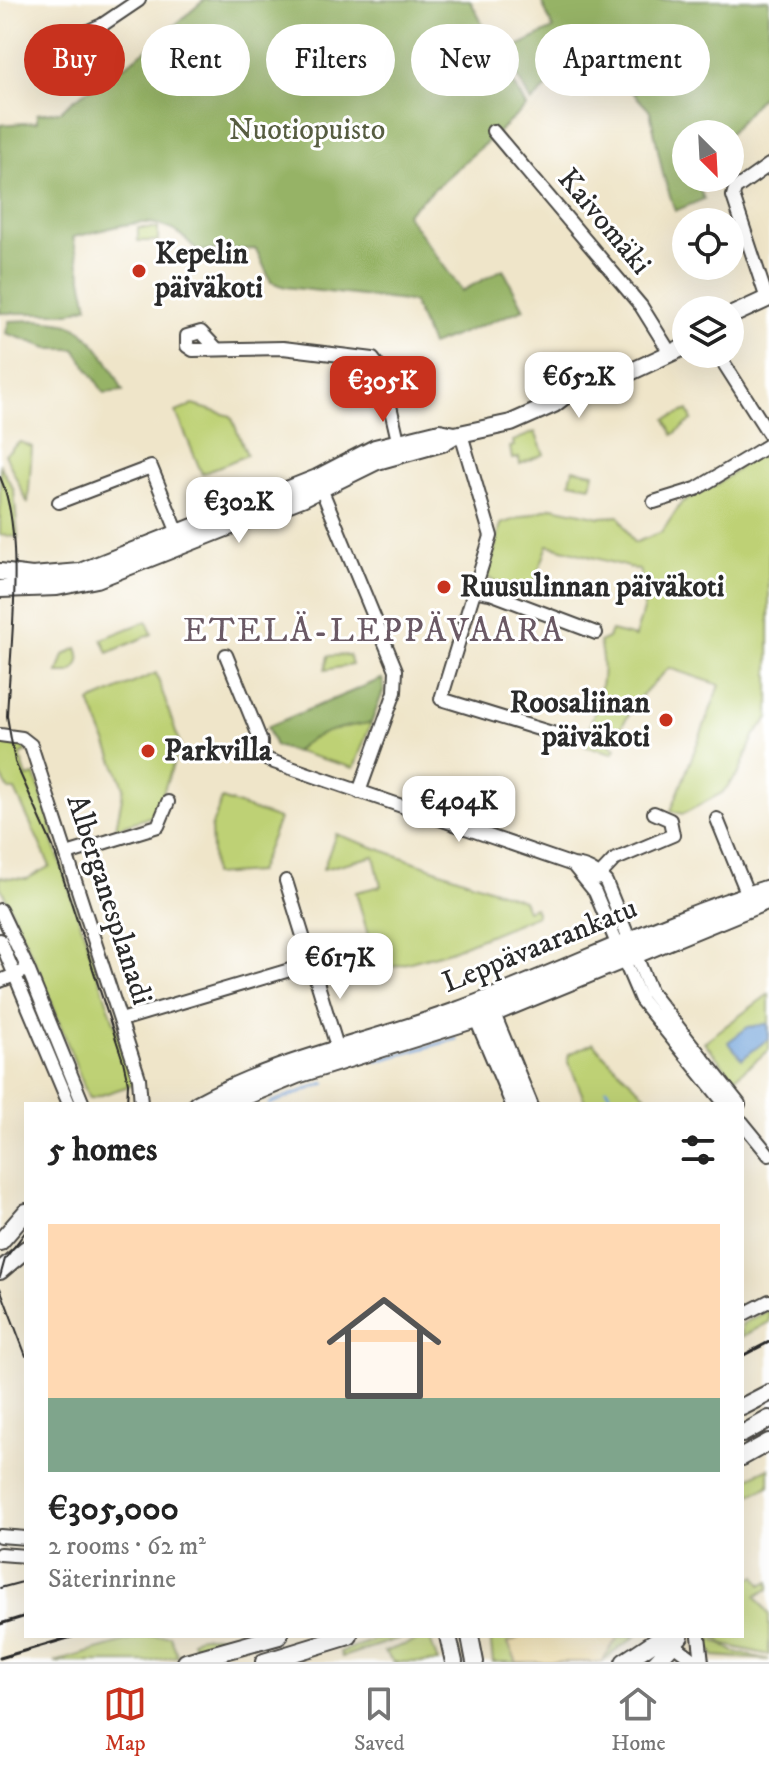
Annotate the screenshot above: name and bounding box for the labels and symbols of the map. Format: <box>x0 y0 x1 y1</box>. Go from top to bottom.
park label: Nuotiopuisto <box>229 112 385 149</box>
north arrow <box>672 120 744 192</box>
street label: Kaivomäki <box>549 161 659 283</box>
place label: Kepelin päiväkoti <box>154 236 263 307</box>
marker: Kepelin päiväkoti <box>130 262 148 280</box>
pin: €652K <box>523 352 635 420</box>
pin: €305K <box>327 356 439 424</box>
pin: €302K <box>183 477 295 545</box>
place label: Ruusulinnan päiväkoti <box>460 569 725 606</box>
marker: Ruusulinnan päiväkoti <box>435 578 453 596</box>
district label: ETELÄ-LEPPÄVAARA <box>183 610 565 652</box>
place label: Roosaliinan päiväkoti <box>510 685 650 756</box>
marker: Roosaliinan päiväkoti <box>657 711 675 729</box>
place label: Parkvilla <box>164 733 273 770</box>
marker: Parkvilla <box>139 742 157 760</box>
pin: €404K <box>403 776 515 844</box>
street label: Alberganesplanadi <box>58 790 160 1010</box>
street label: Leppävaarankatu <box>437 890 643 1002</box>
pin: €617K <box>284 933 396 1001</box>

